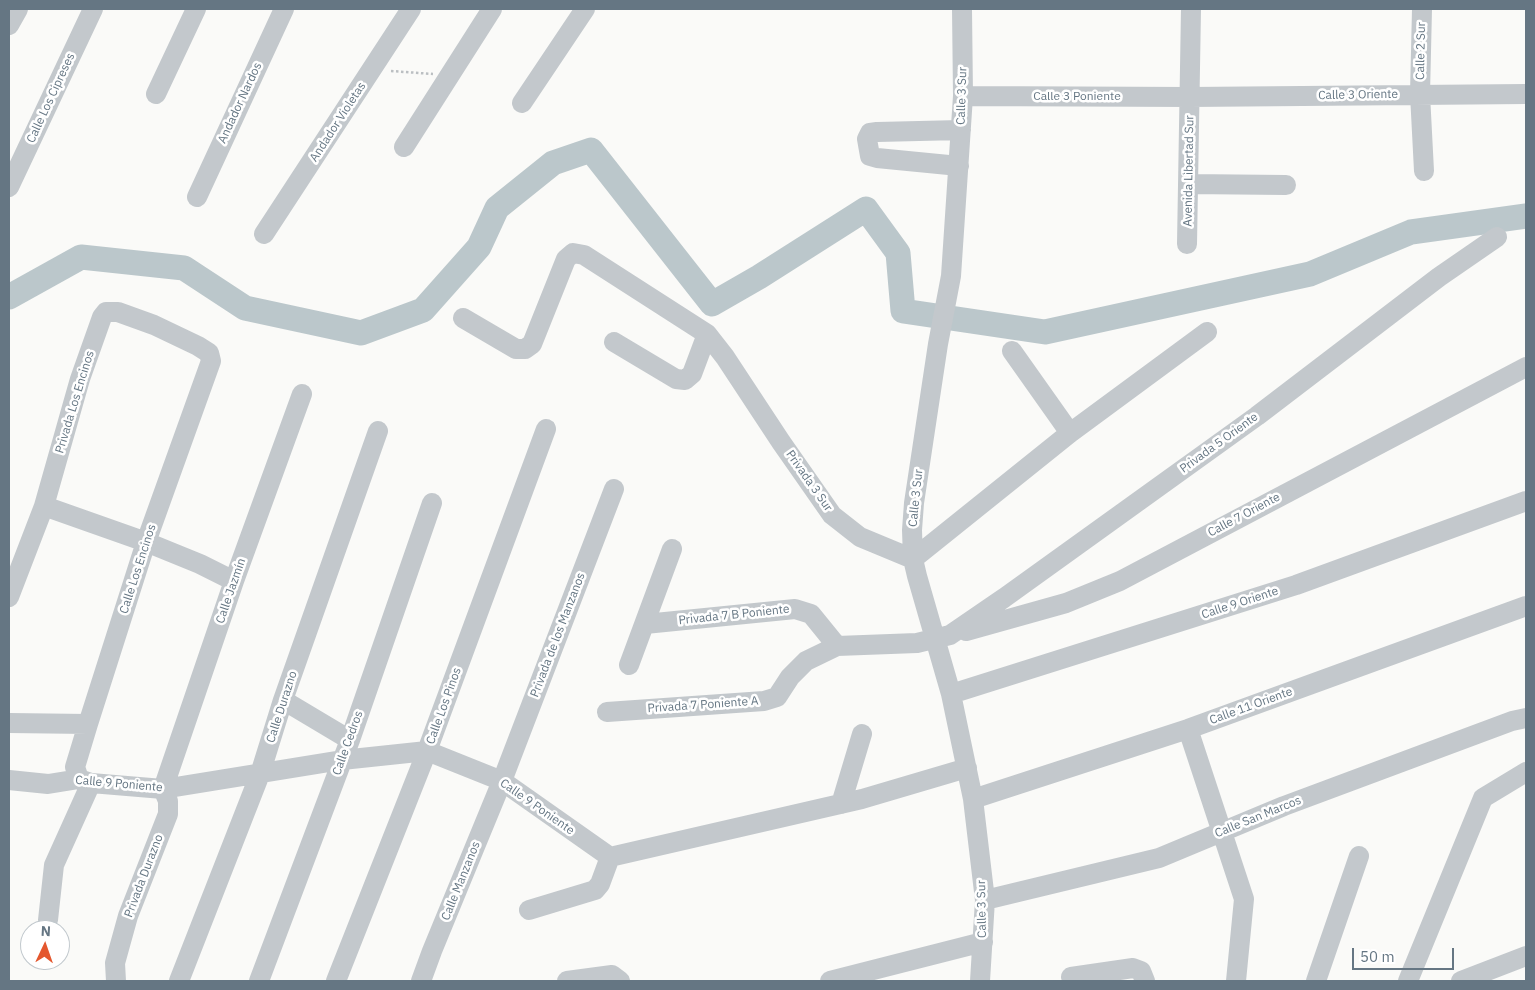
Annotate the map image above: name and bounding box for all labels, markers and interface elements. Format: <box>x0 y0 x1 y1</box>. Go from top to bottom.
street label: Calle 2 Sur <box>1413 22 1429 80</box>
street label: Calle Los Cipreses <box>24 51 78 145</box>
street label: Andador Nardos <box>215 60 265 146</box>
street label: Calle 3 Sur <box>954 67 970 125</box>
street label: Andador Violetas <box>307 79 369 165</box>
street label: Calle 3 Oriente <box>1318 87 1398 103</box>
street label: Calle 3 Poniente <box>1033 90 1121 104</box>
street label: Avenida Libertad Sur <box>1181 115 1197 227</box>
street label: Privada Los Encinos <box>53 349 97 455</box>
street label: Privada 5 Oriente <box>1177 410 1261 476</box>
street label: Privada 3 Sur <box>783 448 835 514</box>
street label: Calle 3 Sur <box>906 468 926 528</box>
street label: Calle 7 Oriente <box>1205 490 1283 540</box>
street label: Calle Los Encinos <box>117 522 159 616</box>
street label: Calle Jazmín <box>213 556 249 626</box>
street label: Privada de los Manzanos <box>528 571 588 699</box>
street label: Calle 9 Oriente <box>1200 584 1280 622</box>
street label: Privada 7 B Poniente <box>678 602 790 628</box>
street label: Calle Los Pinos <box>423 666 465 746</box>
street label: Calle Durazno <box>264 669 300 745</box>
street label: Calle 11 Oriente <box>1208 684 1294 728</box>
street label: Privada 7 Poniente A <box>647 694 759 716</box>
street label: Calle Cedros <box>330 709 366 777</box>
street label: Calle 9 Poniente <box>75 773 163 795</box>
street label: Calle 9 Poniente <box>497 776 577 838</box>
street label: Calle San Marcos <box>1213 793 1303 841</box>
street label: Privada Durazno <box>122 832 166 920</box>
street label: Calle Manzanos <box>439 839 483 923</box>
street label: Calle 3 Sur <box>974 880 990 938</box>
north arrow <box>20 920 70 970</box>
text: N <box>40 922 51 940</box>
scale bar <box>1355 938 1458 970</box>
text: 50 m <box>1360 947 1395 966</box>

